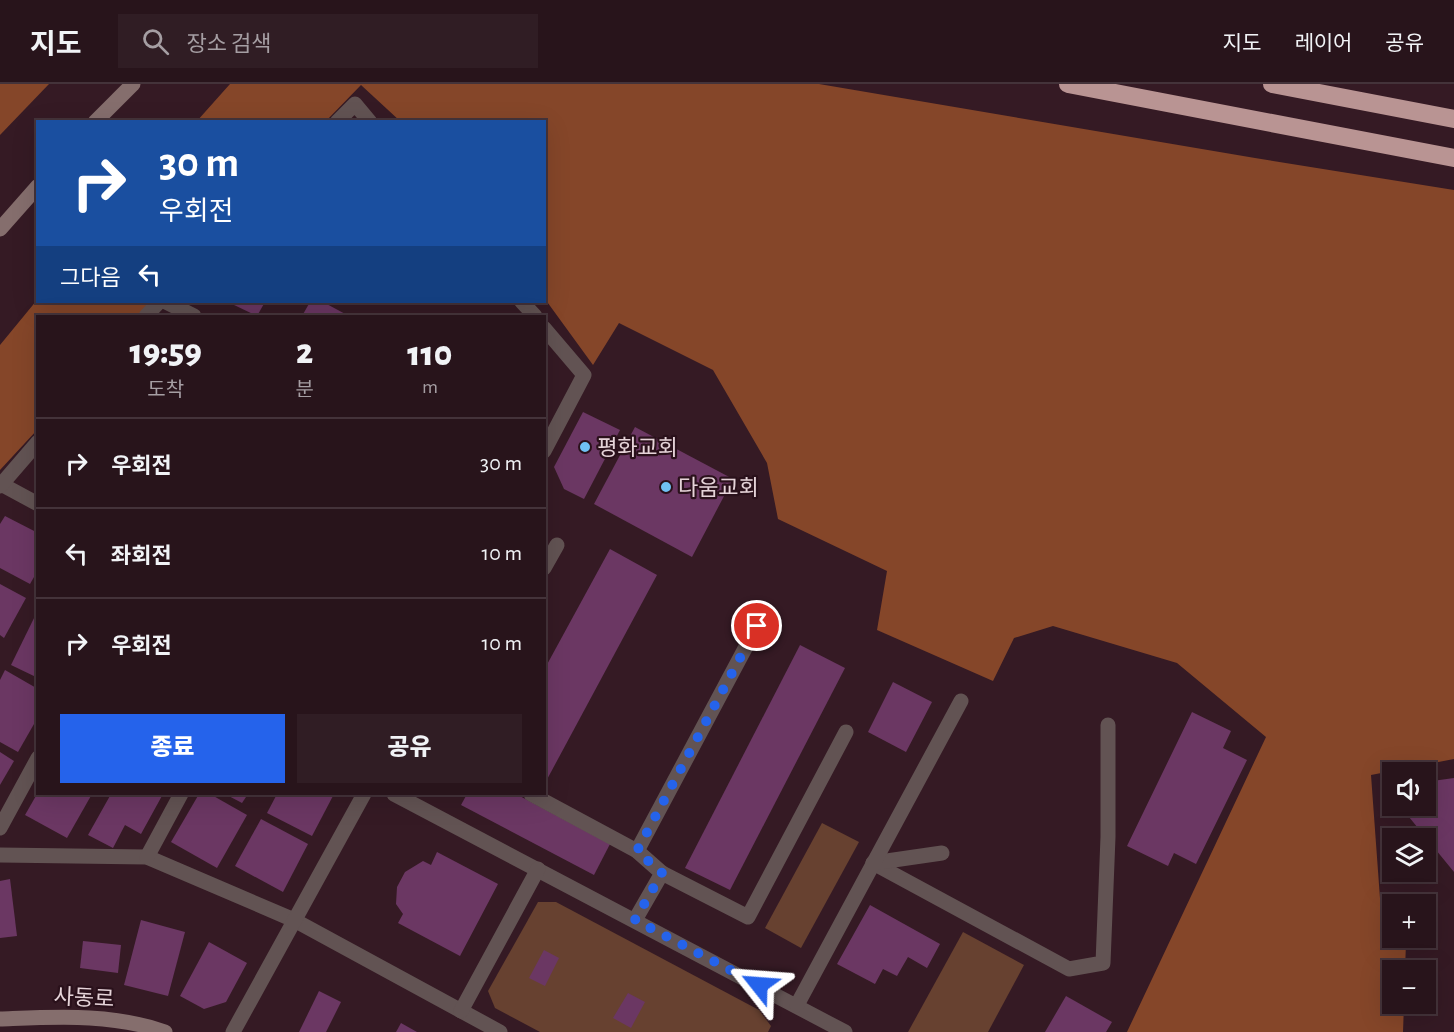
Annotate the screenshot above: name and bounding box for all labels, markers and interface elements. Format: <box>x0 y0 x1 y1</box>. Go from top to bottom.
search box <box>118 14 538 68</box>
icon: search <box>139 25 172 58</box>
text: 지도 <box>30 31 82 59</box>
text: 장소 검색 <box>187 33 271 55</box>
text: 지도 <box>1223 33 1261 54</box>
text: 레이어 <box>1294 33 1352 54</box>
text: 공유 <box>1385 33 1424 54</box>
text: 30 m <box>159 142 239 184</box>
icon: right <box>60 144 138 222</box>
text: 우회전 <box>159 198 234 225</box>
icon: left <box>133 258 166 291</box>
text: 그다음 <box>60 267 121 289</box>
text: 19:59 <box>130 334 202 370</box>
text: 2 <box>296 334 313 370</box>
text: 110 <box>407 336 453 372</box>
text: m <box>422 377 438 397</box>
text: 도착 <box>147 380 184 400</box>
text: 분 <box>295 380 314 400</box>
place label: 평화교회 <box>597 436 678 459</box>
marker: 평화교회 <box>578 440 592 454</box>
icon: right <box>60 447 93 480</box>
text: 30 m <box>480 452 522 474</box>
text: 우회전 <box>111 455 172 477</box>
place label: 다움교회 <box>678 476 759 499</box>
marker: 다움교회 <box>659 480 673 494</box>
icon: left <box>60 537 93 570</box>
text: 10 m <box>482 542 522 564</box>
text: 좌회전 <box>111 545 172 567</box>
pin <box>731 600 782 651</box>
icon: arrive <box>740 609 773 642</box>
icon: right <box>60 627 93 660</box>
text: 10 m <box>482 632 522 654</box>
text: 우회전 <box>111 635 172 657</box>
button: 종료 <box>60 714 285 783</box>
button: 공유 <box>297 714 522 783</box>
map controls <box>1382 762 1436 1014</box>
button: sound <box>1382 762 1436 816</box>
button: layers <box>1382 828 1436 882</box>
button: + <box>1382 894 1436 948</box>
position arrow <box>727 953 791 1017</box>
button: − <box>1382 960 1436 1014</box>
street label: 사동로 <box>53 984 115 1011</box>

